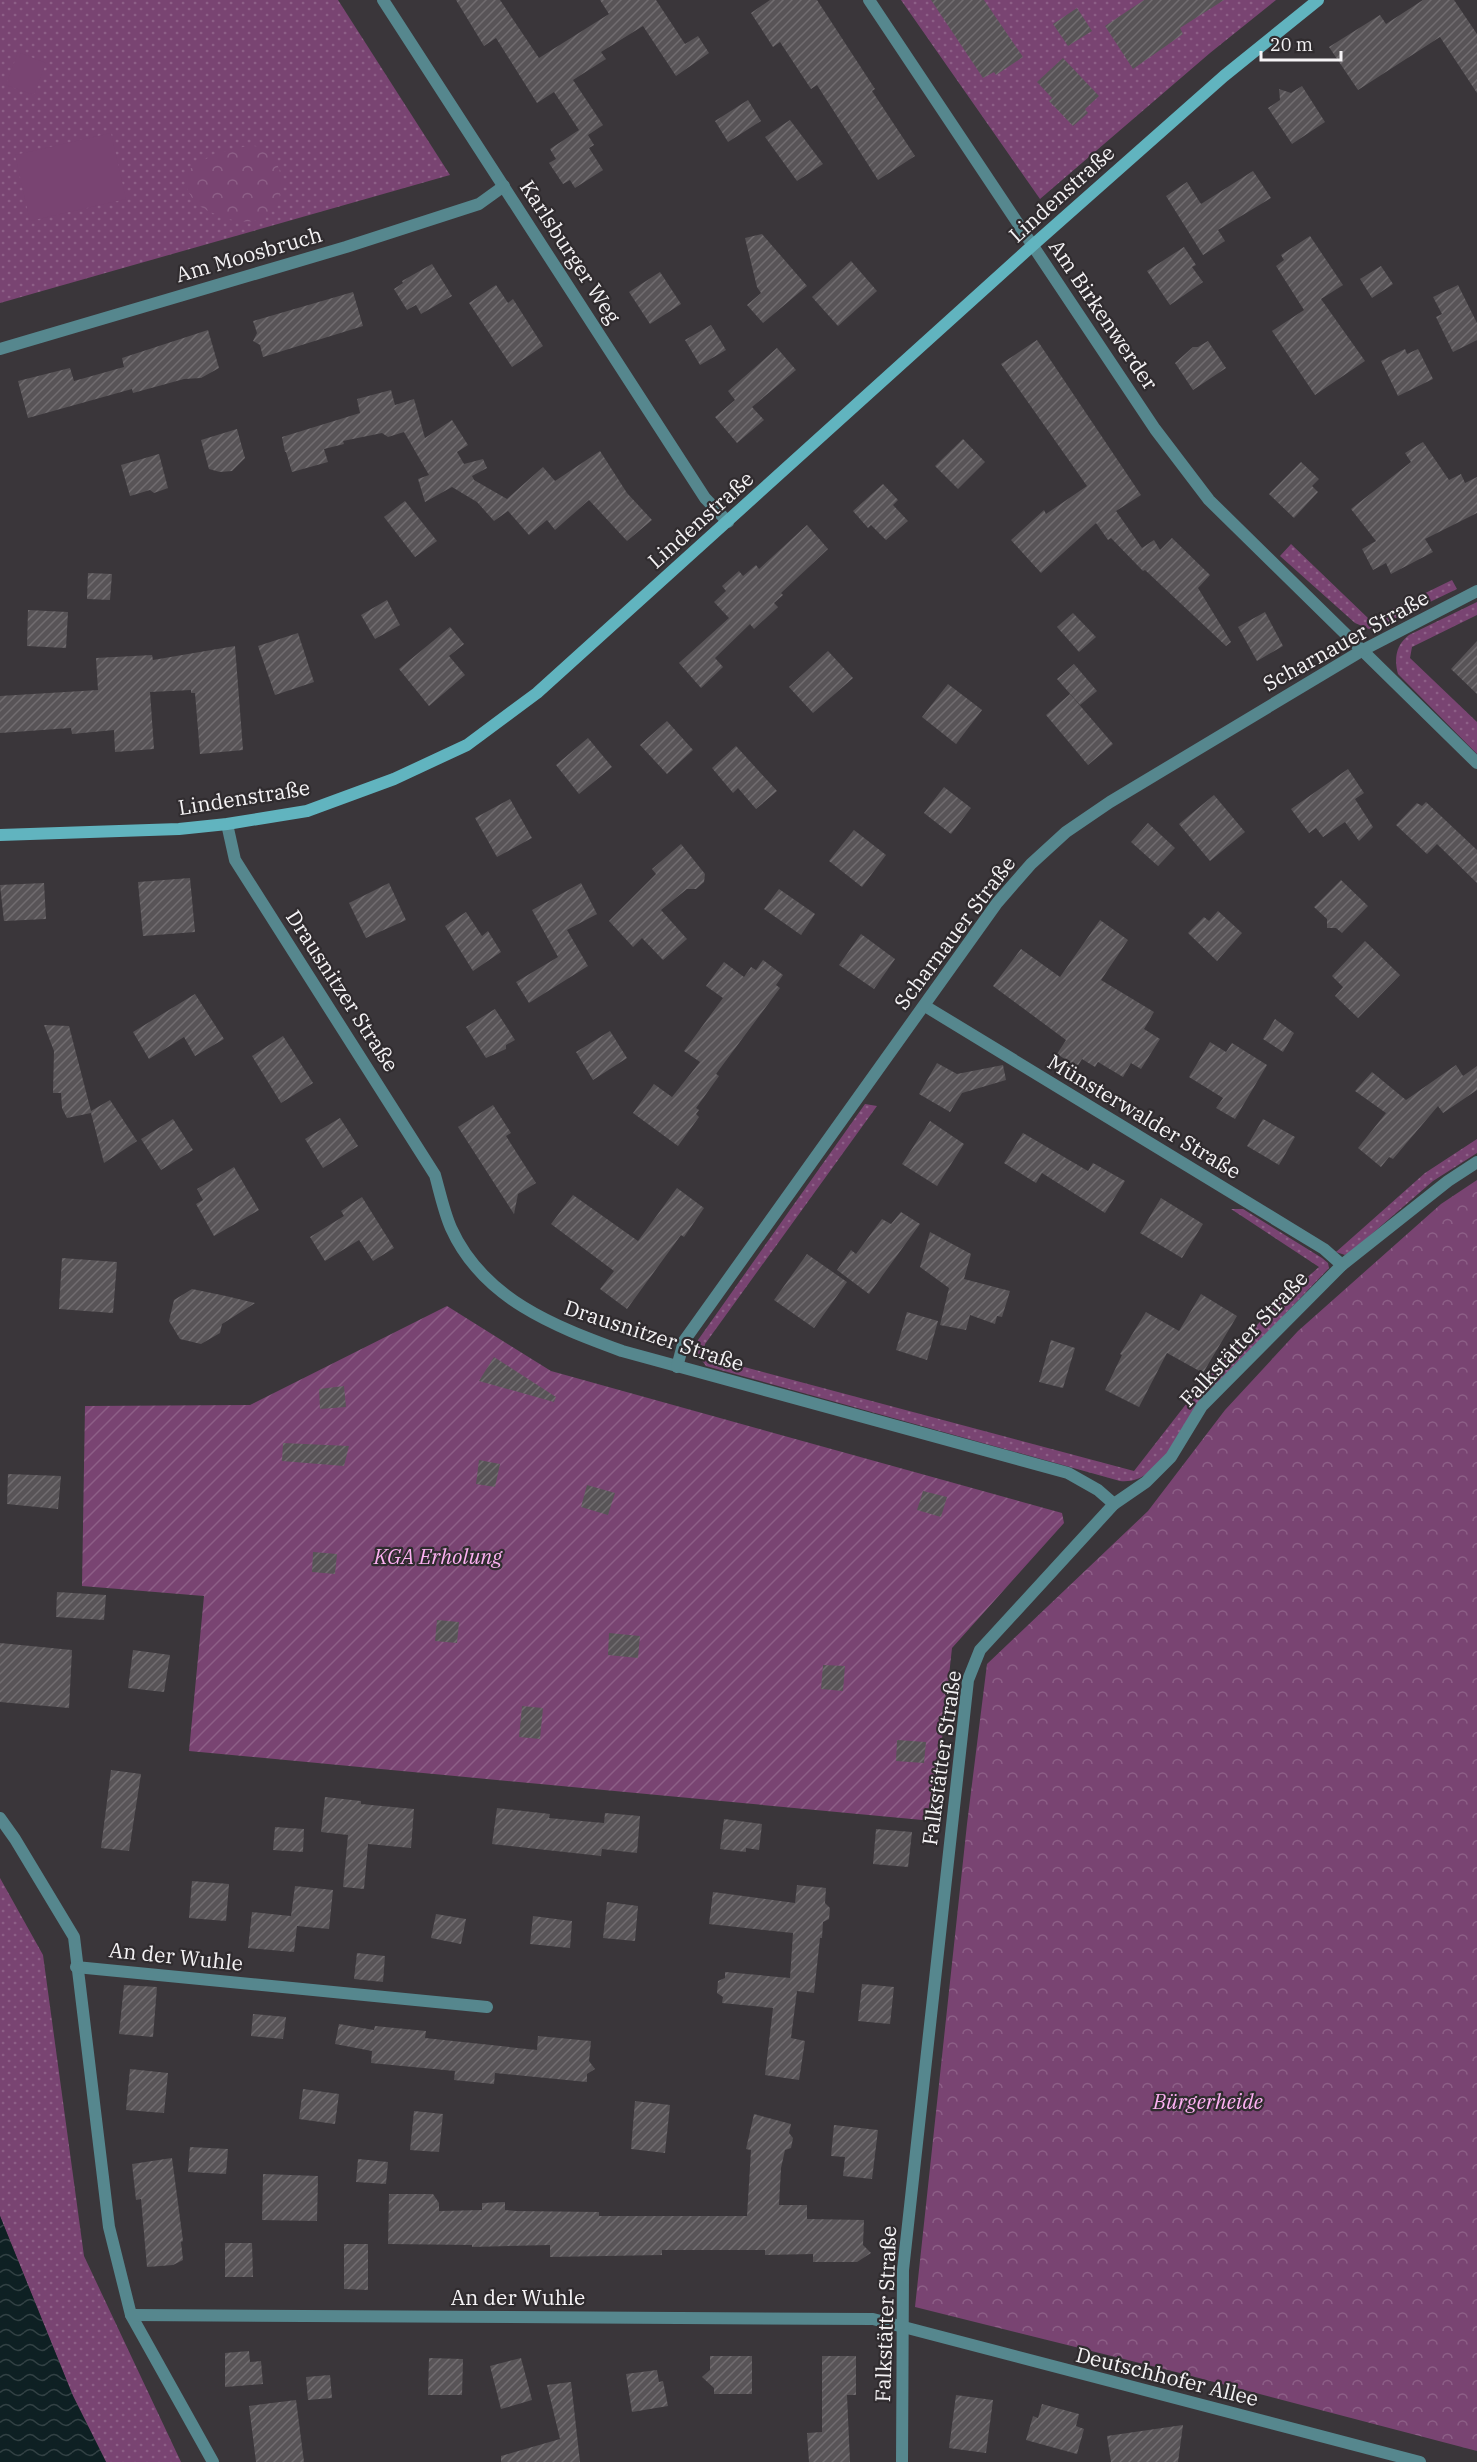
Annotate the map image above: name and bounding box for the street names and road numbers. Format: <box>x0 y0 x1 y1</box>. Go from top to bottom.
street label: Lindenstraße <box>1003 138 1120 248</box>
street label: Karlsburger Weg <box>514 174 628 329</box>
street label: Am Moosbruch <box>172 220 325 288</box>
street label: Am Birkenwerder <box>1043 234 1165 396</box>
street label: Lindenstraße <box>642 464 759 574</box>
street label: Scharnauer Straße <box>1258 583 1433 697</box>
street label: Lindenstraße <box>176 773 312 821</box>
street label: Scharnauer Straße <box>887 850 1021 1015</box>
street label: Drausnitzer Straße <box>280 904 406 1077</box>
street label: Münsterwalder Straße <box>1043 1047 1246 1185</box>
street label: Falkstätter Straße <box>1173 1264 1314 1412</box>
street label: Drausnitzer Straße <box>561 1293 748 1377</box>
street label: Falkstätter Straße <box>915 1669 967 1847</box>
street label: An der Wuhle <box>108 1935 245 1977</box>
street label: Falkstätter Straße <box>868 2225 902 2403</box>
street label: An der Wuhle <box>451 2283 585 2311</box>
street label: Deutschhofer Allee <box>1073 2340 1262 2412</box>

